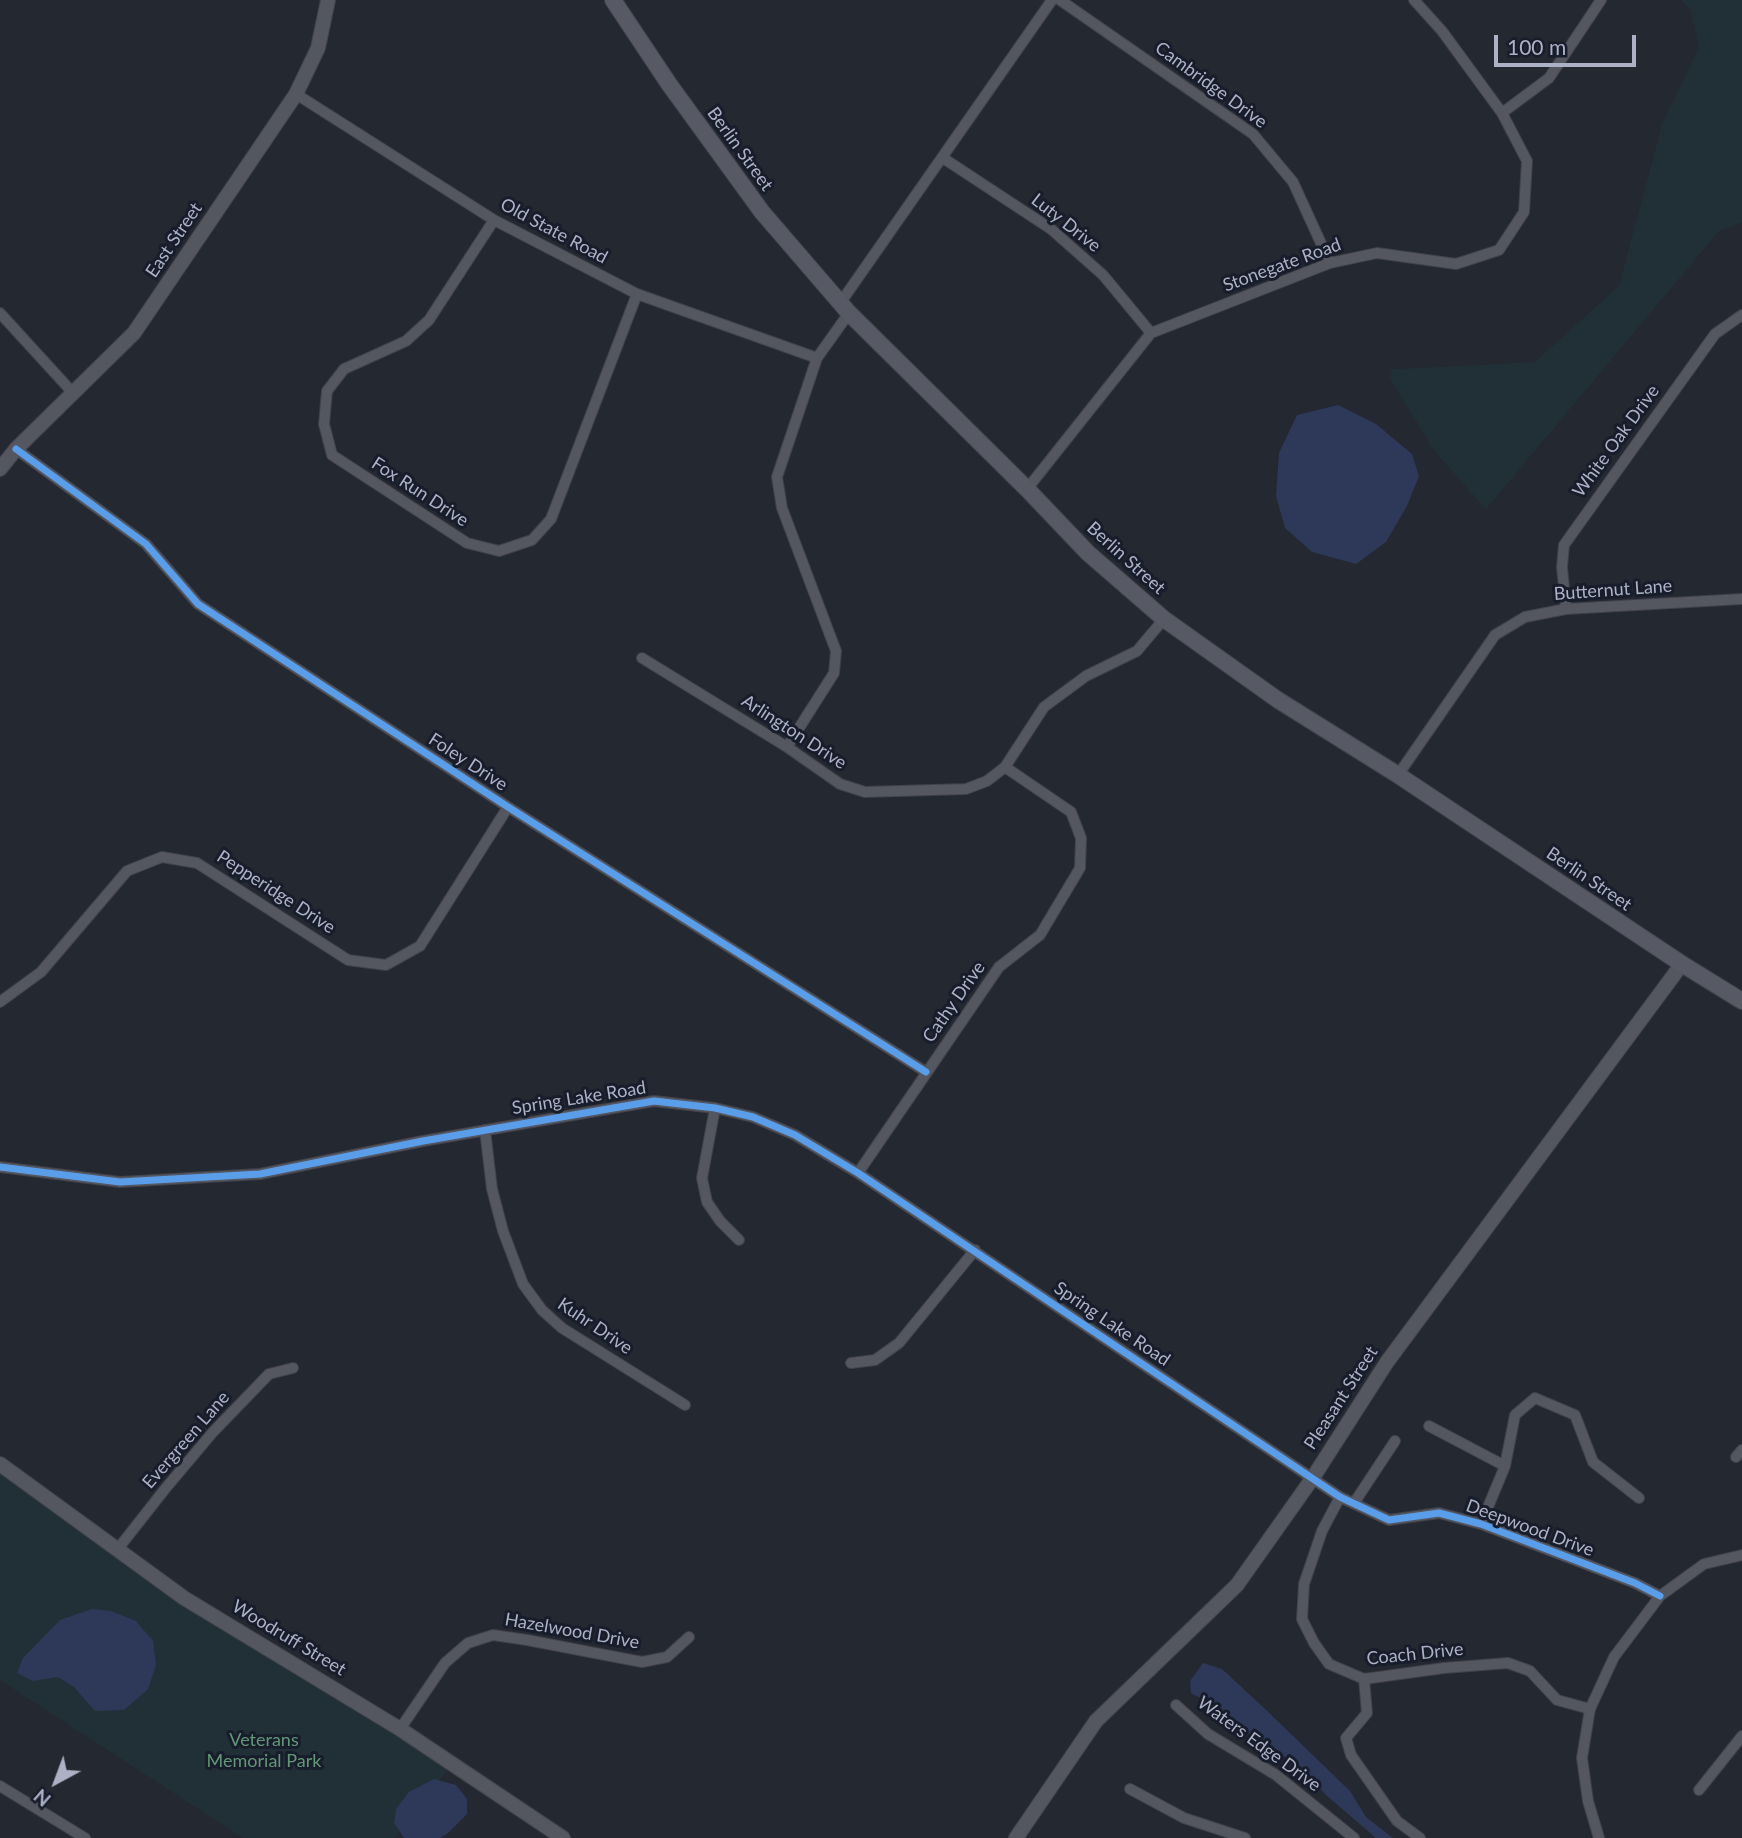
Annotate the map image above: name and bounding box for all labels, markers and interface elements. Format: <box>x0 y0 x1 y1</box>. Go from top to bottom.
scale bar <box>1497 21 1639 65</box>
text: 100 m <box>1507 34 1566 59</box>
street label: Cambridge Drive <box>1151 37 1271 133</box>
street label: Berlin Street <box>702 103 778 195</box>
street label: Luty Drive <box>1027 189 1105 257</box>
street label: Old State Road <box>497 194 611 268</box>
street label: East Street <box>141 199 207 281</box>
street label: Stonegate Road <box>1220 234 1344 296</box>
street label: White Oak Drive <box>1568 381 1664 501</box>
street label: Fox Run Drive <box>367 453 473 531</box>
street label: Berlin Street <box>1082 517 1170 599</box>
street label: Butternut Lane <box>1553 575 1673 605</box>
street label: Arlington Drive <box>737 690 851 774</box>
street label: Foley Drive <box>424 728 512 796</box>
street label: Berlin Street <box>1542 843 1636 915</box>
street label: Pepperidge Drive <box>213 846 339 938</box>
street label: Cathy Drive <box>918 957 990 1047</box>
street label: Spring Lake Road <box>510 1077 648 1119</box>
street label: Spring Lake Road <box>1050 1277 1174 1371</box>
street label: Kuhr Drive <box>553 1293 637 1359</box>
street label: Pleasant Street <box>1300 1342 1382 1454</box>
street label: Evergreen Lane <box>138 1387 234 1493</box>
street label: Deepwood Drive <box>1463 1495 1597 1561</box>
street label: Woodruff Street <box>228 1596 350 1680</box>
street label: Hazelwood Drive <box>503 1609 641 1653</box>
street label: Coach Drive <box>1366 1638 1464 1670</box>
street label: Waters Edge Drive <box>1193 1692 1325 1796</box>
park label: Veterans Memorial Park <box>207 1729 321 1772</box>
north arrow <box>21 1747 91 1817</box>
text: N <box>29 1785 55 1812</box>

